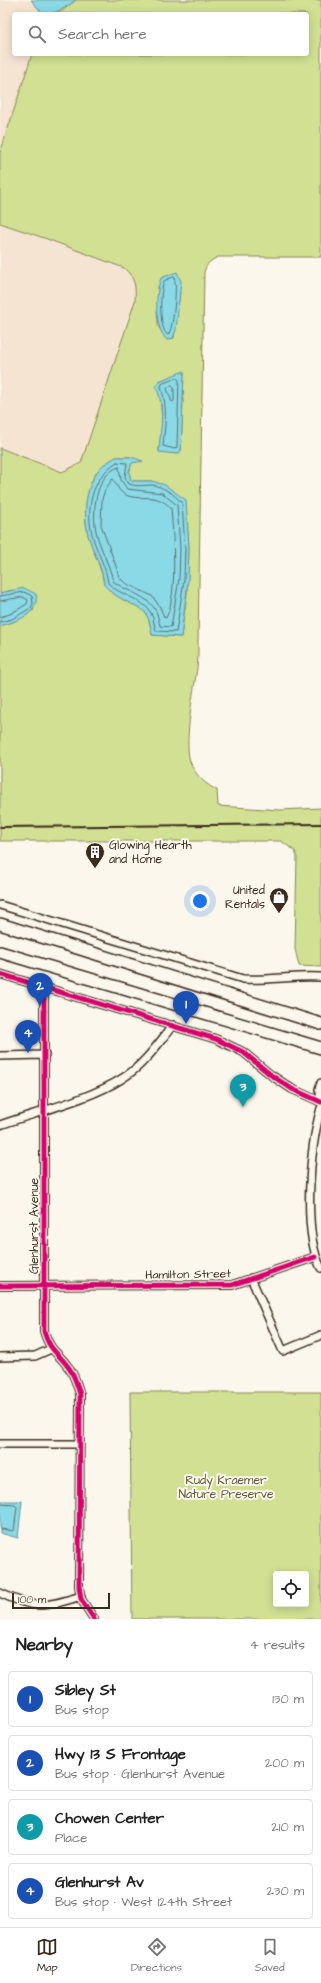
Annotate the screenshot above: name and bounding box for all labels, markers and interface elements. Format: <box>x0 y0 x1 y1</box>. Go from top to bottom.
search box <box>12 12 309 56</box>
icon: search <box>26 23 48 45</box>
text: Search here <box>58 24 147 45</box>
place label: Glowing Hearth and Home <box>109 837 192 868</box>
building icon: Glowing Hearth and Home <box>84 841 106 869</box>
place label: United Rentals <box>225 882 265 913</box>
shop icon: United Rentals <box>268 886 290 914</box>
your location <box>190 891 210 911</box>
pin: 2 <box>27 973 53 1006</box>
pin: 1 <box>173 991 199 1024</box>
pin: 4 <box>15 1020 41 1053</box>
pin: 3 <box>230 1074 256 1107</box>
street label: Glenhurst Avenue <box>26 1177 43 1274</box>
street label: Hamilton Street <box>145 1265 231 1284</box>
park label: Rudy Kraemer Nature Preserve <box>178 1472 274 1503</box>
map controls <box>273 1571 309 1607</box>
button: locate <box>273 1571 309 1607</box>
scale bar <box>12 1591 110 1610</box>
text: 100 m <box>18 1592 46 1607</box>
text: Nearby <box>16 1633 73 1657</box>
text: 4 results <box>250 1636 305 1654</box>
text: Sibley St <box>55 1680 116 1701</box>
text: 1 <box>29 1690 31 1708</box>
text: 130 m <box>272 1690 304 1708</box>
text: Bus stop <box>55 1701 109 1719</box>
text: Hwy 13 S Frontage <box>55 1744 186 1765</box>
text: 2 <box>26 1754 34 1772</box>
text: 200 m <box>265 1754 304 1772</box>
text: Bus stop · Glenhurst Avenue <box>55 1765 225 1783</box>
text: Chowen Center <box>55 1808 164 1829</box>
text: 3 <box>27 1818 33 1836</box>
text: 210 m <box>271 1818 304 1836</box>
text: Place <box>55 1829 87 1847</box>
text: Glenhurst Av <box>55 1872 144 1893</box>
text: 4 <box>26 1882 34 1900</box>
text: 230 m <box>266 1882 304 1900</box>
text: Bus stop · West 124th Street <box>55 1893 232 1911</box>
tab: Map <box>36 1936 58 1975</box>
tab: Directions <box>131 1936 182 1975</box>
tab: Saved <box>255 1936 285 1975</box>

